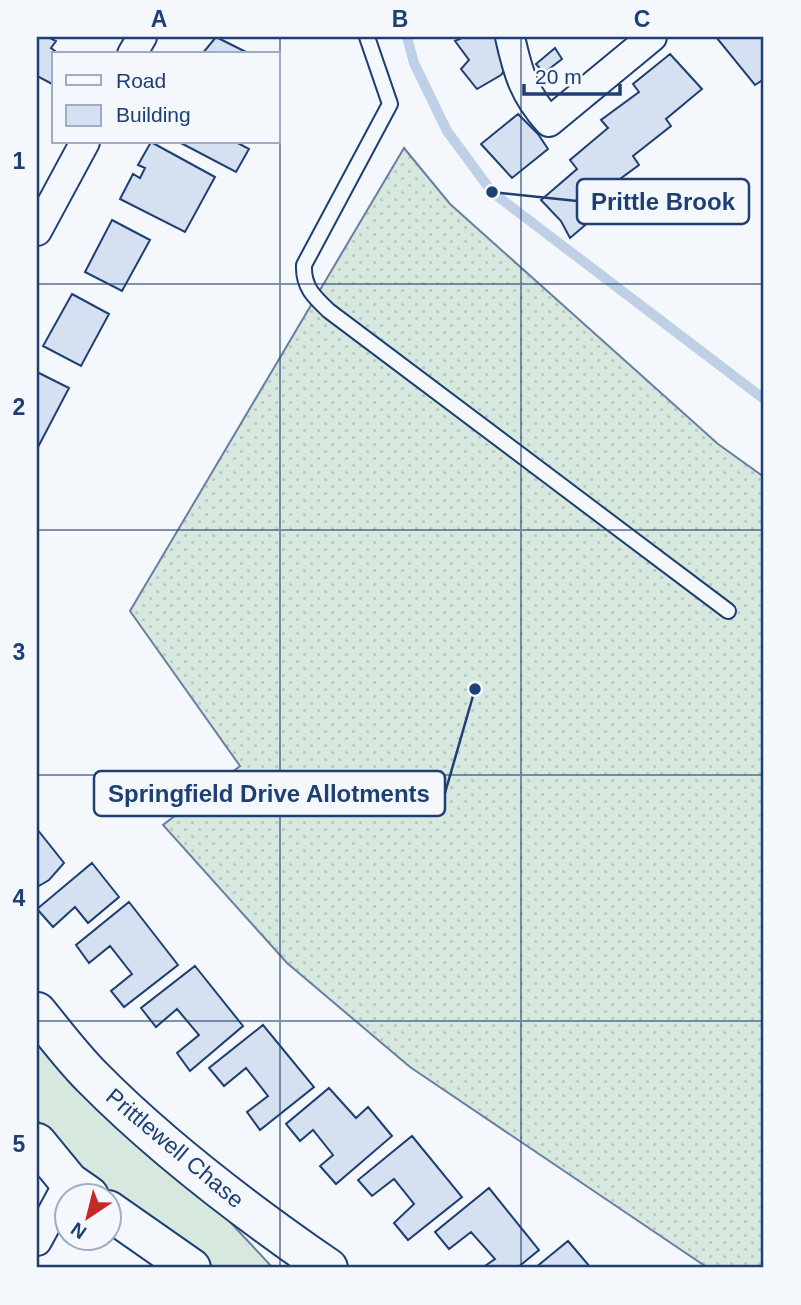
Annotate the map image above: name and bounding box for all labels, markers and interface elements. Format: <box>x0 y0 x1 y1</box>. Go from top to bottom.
text: A <box>151 6 167 32</box>
text: B <box>392 6 408 32</box>
text: C <box>634 6 650 32</box>
legend <box>52 52 280 144</box>
scale bar <box>524 52 621 96</box>
text: 20 m <box>535 65 582 88</box>
text: Road <box>116 69 166 92</box>
text: Building <box>116 103 191 126</box>
text: 1 <box>13 148 26 174</box>
callout: Prittle Brook <box>577 179 749 224</box>
text: Prittle Brook <box>591 188 736 215</box>
text: 2 <box>13 394 25 420</box>
text: 3 <box>13 639 25 665</box>
callout: Springfield Drive Allotments <box>94 771 445 816</box>
text: Springfield Drive Allotments <box>108 780 430 807</box>
text: 4 <box>13 885 26 911</box>
street label: Prittlewell Chase <box>101 1083 249 1213</box>
text: 5 <box>13 1131 26 1157</box>
north arrow <box>52 1182 122 1252</box>
text: N <box>67 1218 90 1243</box>

